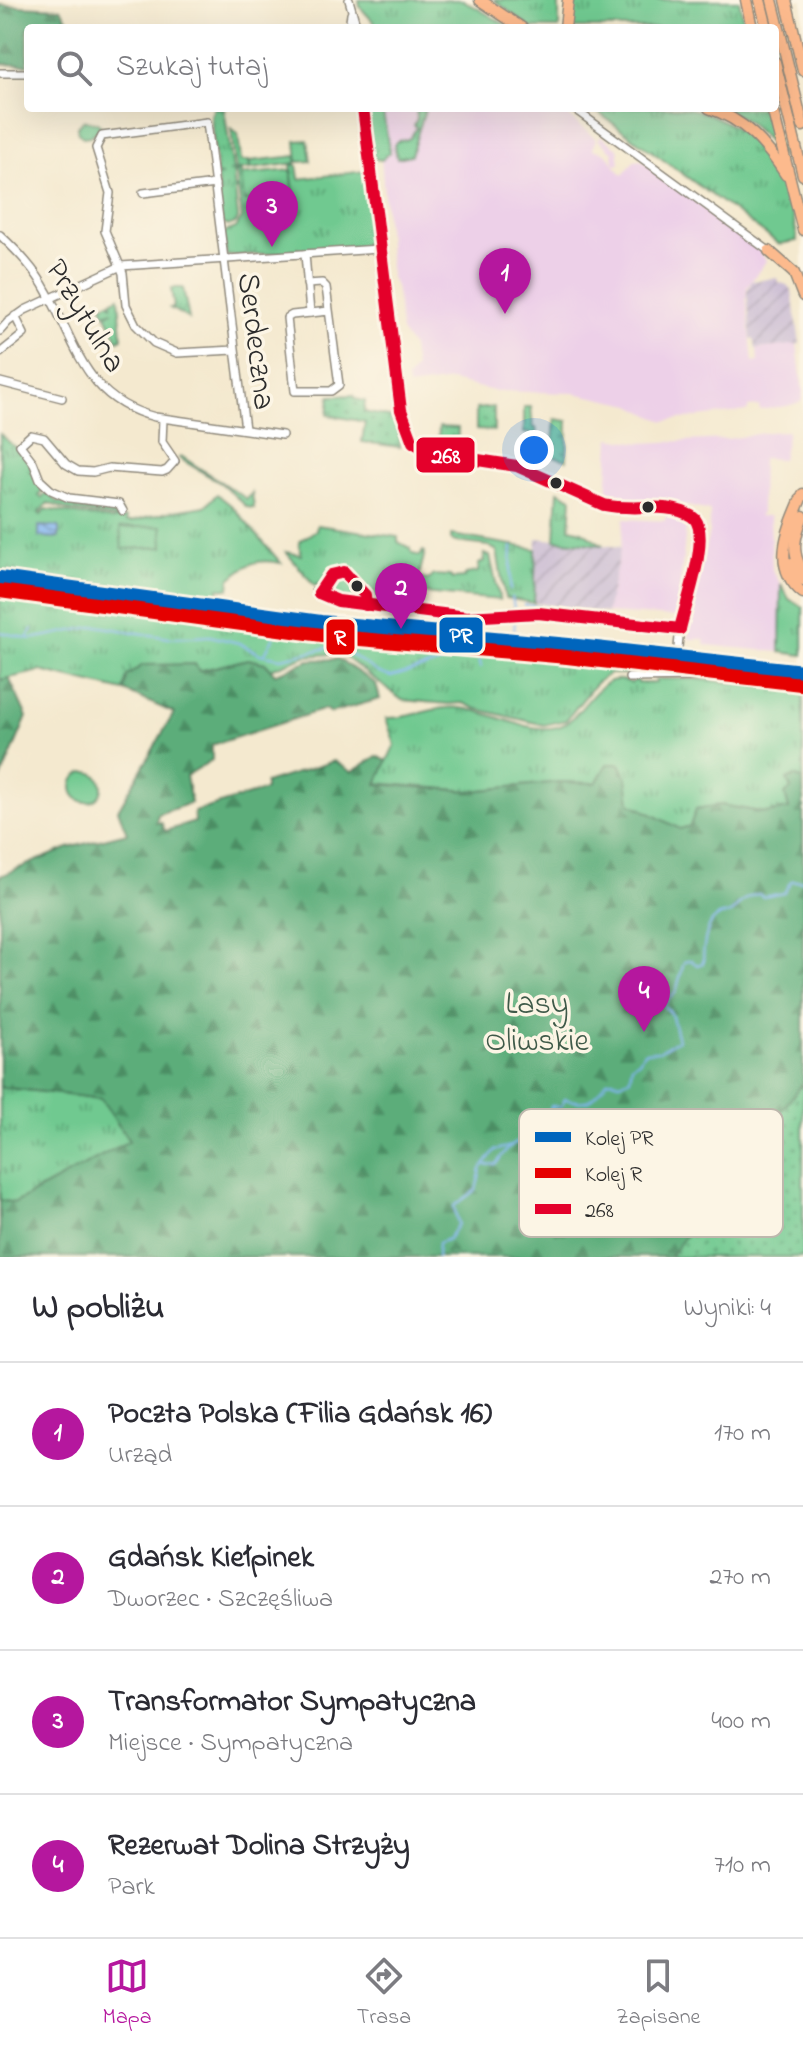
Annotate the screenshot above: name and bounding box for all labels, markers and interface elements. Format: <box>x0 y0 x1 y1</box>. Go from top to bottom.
search box <box>24 24 779 112</box>
icon: search <box>52 46 96 90</box>
text: Szukaj tutaj <box>116 46 267 90</box>
pin: 3 <box>246 181 298 247</box>
pin: 1 <box>479 248 531 314</box>
street label: Przytulna <box>32 251 136 383</box>
street label: Serdeczna <box>223 270 286 413</box>
your location <box>514 430 554 470</box>
line badge: 268 <box>415 436 476 474</box>
text: 268 <box>431 442 461 474</box>
unlabelled marker <box>548 475 564 491</box>
unlabelled marker <box>640 499 656 515</box>
pin: 2 <box>375 563 427 629</box>
unlabelled marker <box>349 578 365 594</box>
line badge: PR <box>438 616 484 654</box>
line badge: R <box>325 618 356 656</box>
text: PR <box>449 622 474 654</box>
text: R <box>334 624 347 656</box>
pin: 4 <box>618 966 670 1032</box>
park label: Lasy Oliwskie <box>485 982 589 1066</box>
legend <box>519 1109 783 1237</box>
text: Kolej PR <box>585 1124 654 1156</box>
text: Kolej R <box>585 1160 643 1192</box>
text: 268 <box>585 1196 614 1228</box>
text: W pobliżu <box>32 1284 164 1334</box>
text: Wyniki: 4 <box>683 1290 771 1328</box>
text: Poczta Polska (Filia Gdańsk 16) <box>108 1393 492 1437</box>
text: 1 <box>54 1415 62 1453</box>
text: 170 m <box>714 1415 771 1453</box>
text: Urząd <box>108 1437 172 1475</box>
text: Gdańsk Kiełpinek <box>108 1537 314 1581</box>
text: 2 <box>52 1559 64 1597</box>
text: 270 m <box>709 1559 771 1597</box>
text: Dworzec · Szczęśliwa <box>108 1581 333 1619</box>
text: Transformator Sympatyczna <box>108 1681 476 1725</box>
text: 3 <box>53 1703 63 1741</box>
text: 400 m <box>711 1703 771 1741</box>
text: Miejsce · Sympatyczna <box>108 1725 353 1763</box>
text: Rezerwat Dolina Strzyży <box>108 1825 410 1869</box>
text: 4 <box>53 1847 63 1885</box>
text: 710 m <box>714 1847 771 1885</box>
text: Park <box>108 1869 155 1907</box>
tab: Mapa <box>103 1954 152 2034</box>
tab: Trasa <box>357 1954 411 2034</box>
tab: Zapisane <box>616 1954 700 2034</box>

